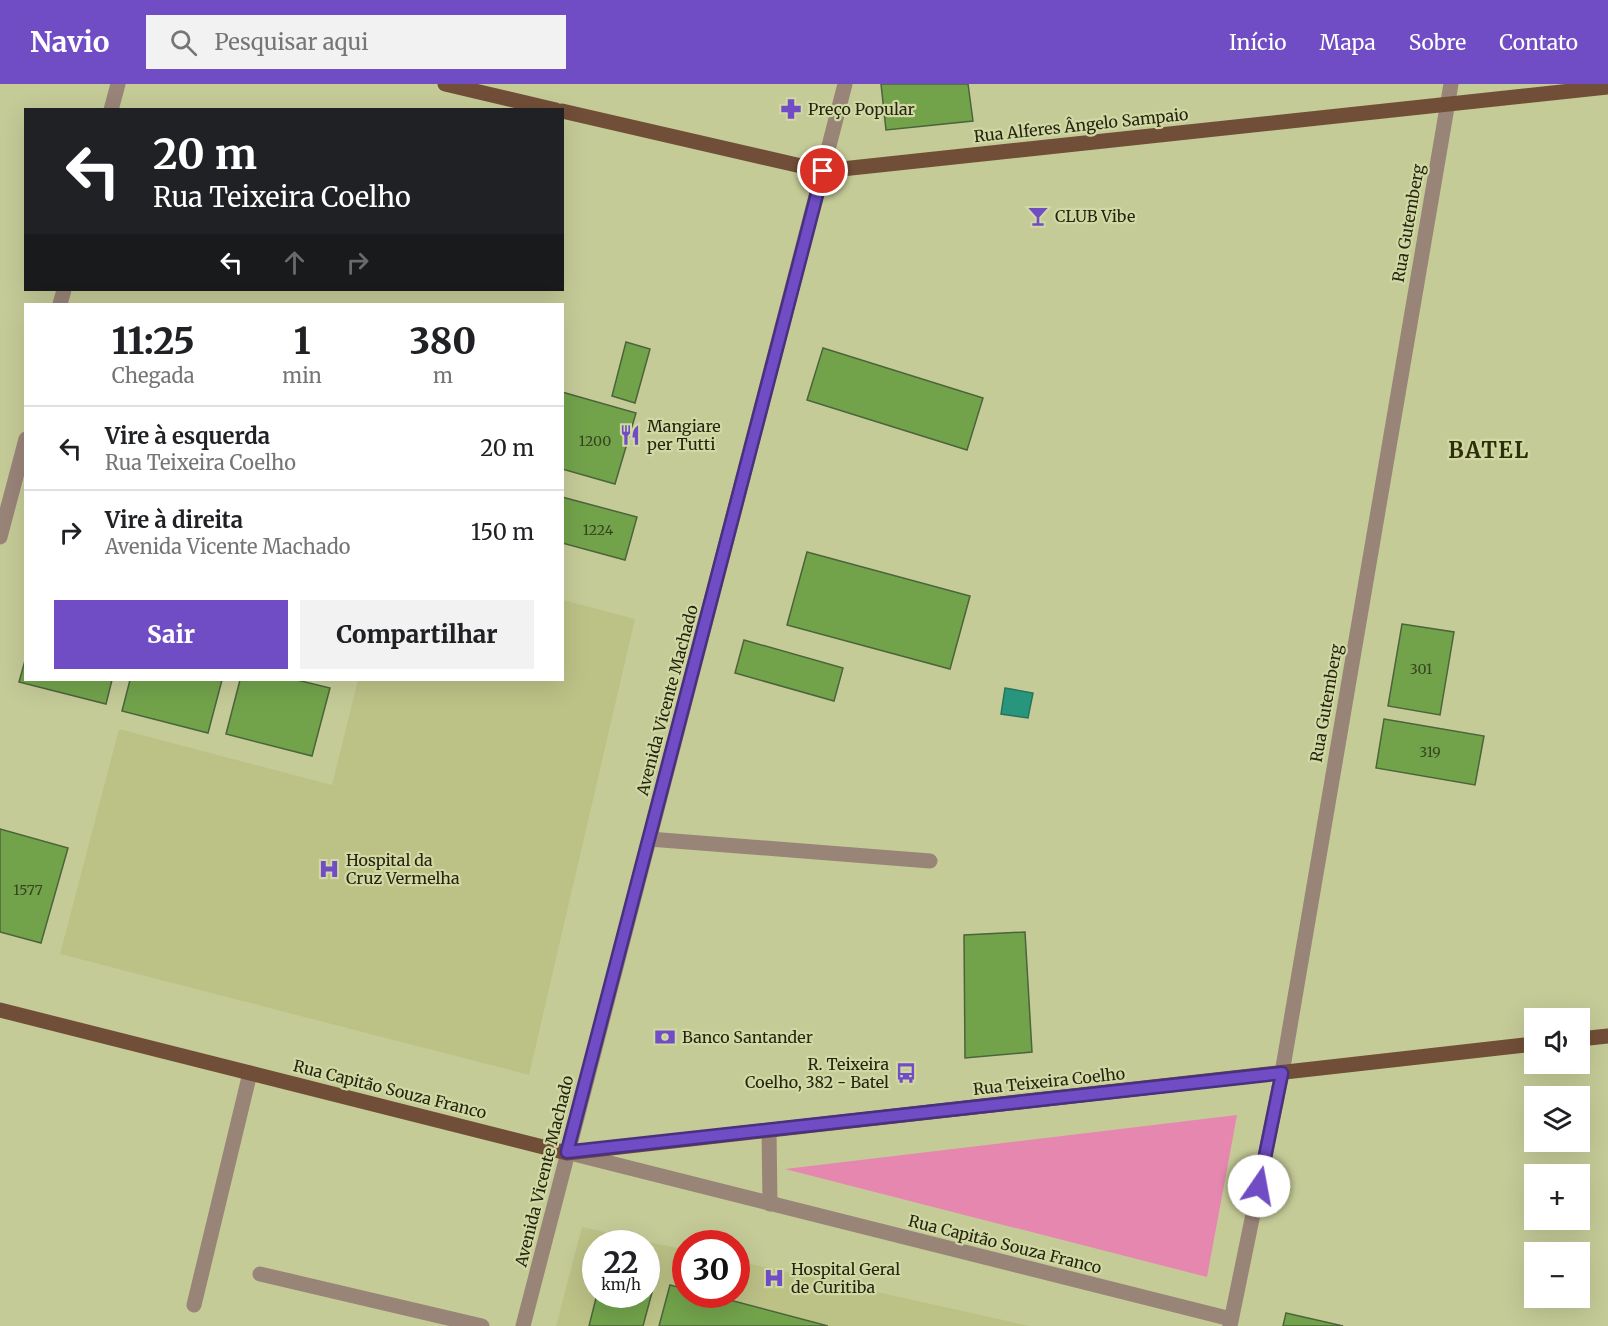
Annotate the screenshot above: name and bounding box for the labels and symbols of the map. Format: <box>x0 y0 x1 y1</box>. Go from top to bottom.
pharmacy icon: Preço Popular <box>779 97 803 121</box>
place label: Preço Popular <box>808 99 915 119</box>
street label: Rua Alferes Ângelo Sampaio <box>973 104 1189 146</box>
pin <box>797 145 848 196</box>
street label: Rua Gutemberg <box>1388 162 1428 284</box>
bar icon: CLUB Vibe <box>1026 204 1050 228</box>
place label: CLUB Vibe <box>1055 206 1135 226</box>
place label: Mangiare per Tutti <box>647 416 721 454</box>
restaurant icon: Mangiare per Tutti <box>618 423 642 447</box>
house number: 1200 <box>579 432 611 450</box>
district label: BATEL <box>1448 436 1530 464</box>
house number: 1224 <box>583 521 614 539</box>
street label: Avenida Vicente Machado <box>632 603 702 798</box>
street label: Rua Gutemberg <box>1306 642 1346 764</box>
house number: 301 <box>1410 660 1432 678</box>
house number: 319 <box>1419 743 1441 761</box>
place label: Hospital da Cruz Vermelha <box>346 850 460 888</box>
hospital icon: Hospital da Cruz Vermelha <box>317 857 341 881</box>
house number: 1577 <box>13 881 43 899</box>
bank icon: Banco Santander <box>653 1025 677 1049</box>
place label: Banco Santander <box>682 1027 813 1047</box>
place label: R. Teixeira Coelho, 382 - Batel <box>745 1054 889 1092</box>
street label: Rua Capitão Souza Franco <box>291 1055 489 1123</box>
bus stop icon: R. Teixeira Coelho, 382 - Batel <box>894 1061 918 1085</box>
street label: Rua Teixeira Coelho <box>972 1063 1126 1099</box>
street label: Avenida Vicente Machado <box>510 1073 577 1270</box>
position arrow <box>1227 1154 1291 1218</box>
street label: Rua Capitão Souza Franco <box>906 1210 1104 1278</box>
speed limit sign: 30 <box>672 1230 750 1308</box>
place label: Hospital Geral de Curitiba <box>791 1259 900 1297</box>
hospital icon: Hospital Geral de Curitiba <box>762 1266 786 1290</box>

